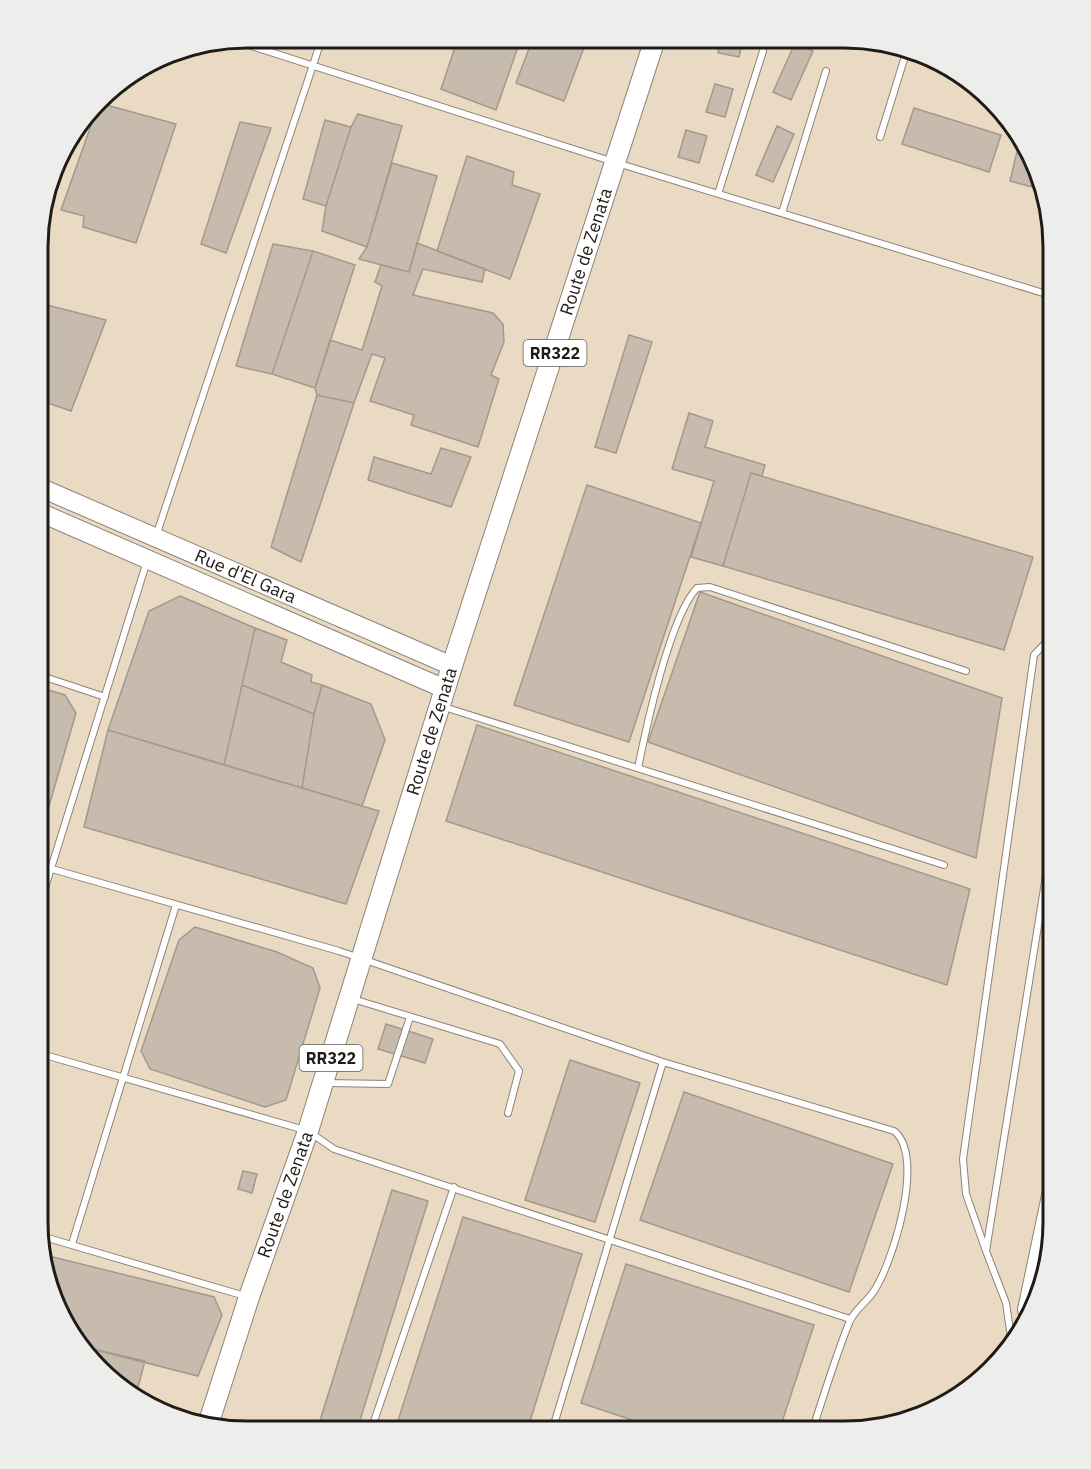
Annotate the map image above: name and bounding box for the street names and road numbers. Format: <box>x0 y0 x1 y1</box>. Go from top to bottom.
street label: Route de Zenata <box>554 184 617 318</box>
road number: RR322 <box>524 340 586 366</box>
street label: Rue d'El Gara <box>191 544 300 608</box>
street label: Route de Zenata <box>401 664 462 798</box>
road number: RR322 <box>300 1045 362 1071</box>
street label: Route de Zenata <box>252 1128 318 1261</box>

